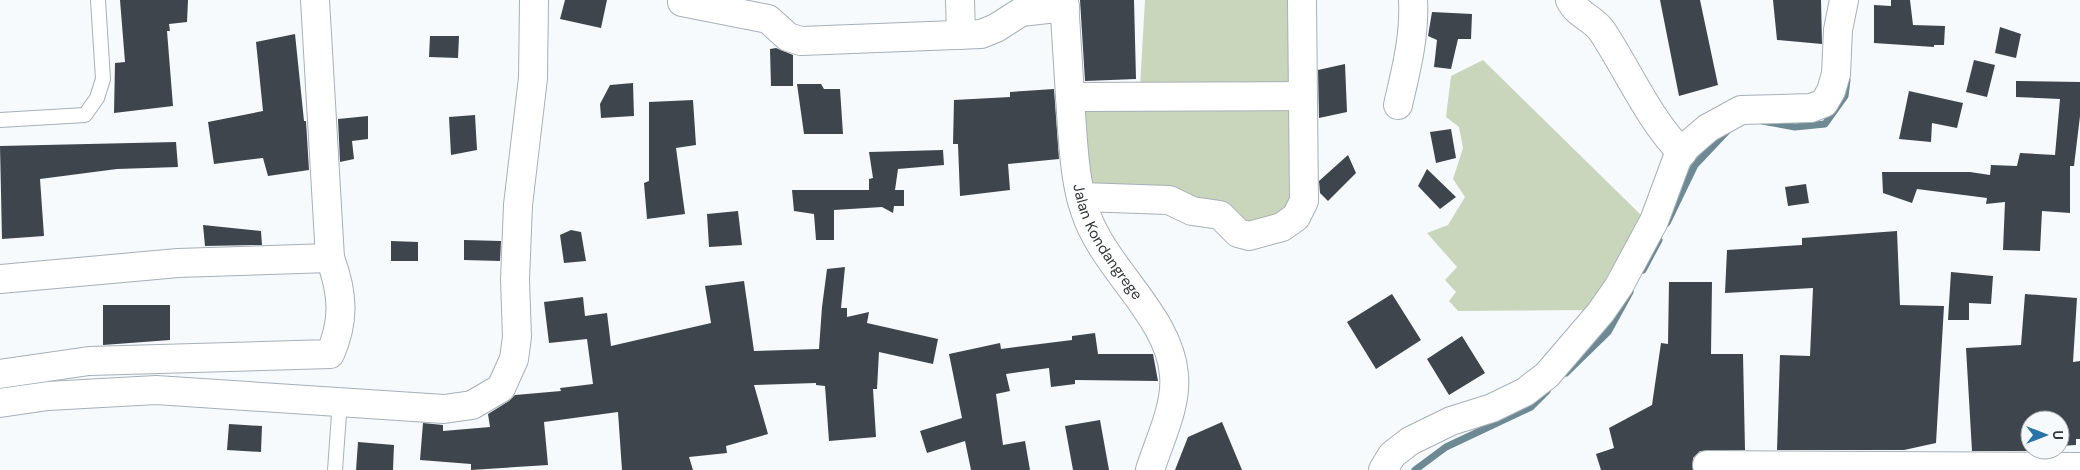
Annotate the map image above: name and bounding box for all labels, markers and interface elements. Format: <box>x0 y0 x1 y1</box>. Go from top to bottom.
street label: Jalan Kondangrege <box>1068 182 1147 304</box>
north arrow <box>2020 410 2070 460</box>
text: U <box>2049 430 2067 440</box>

